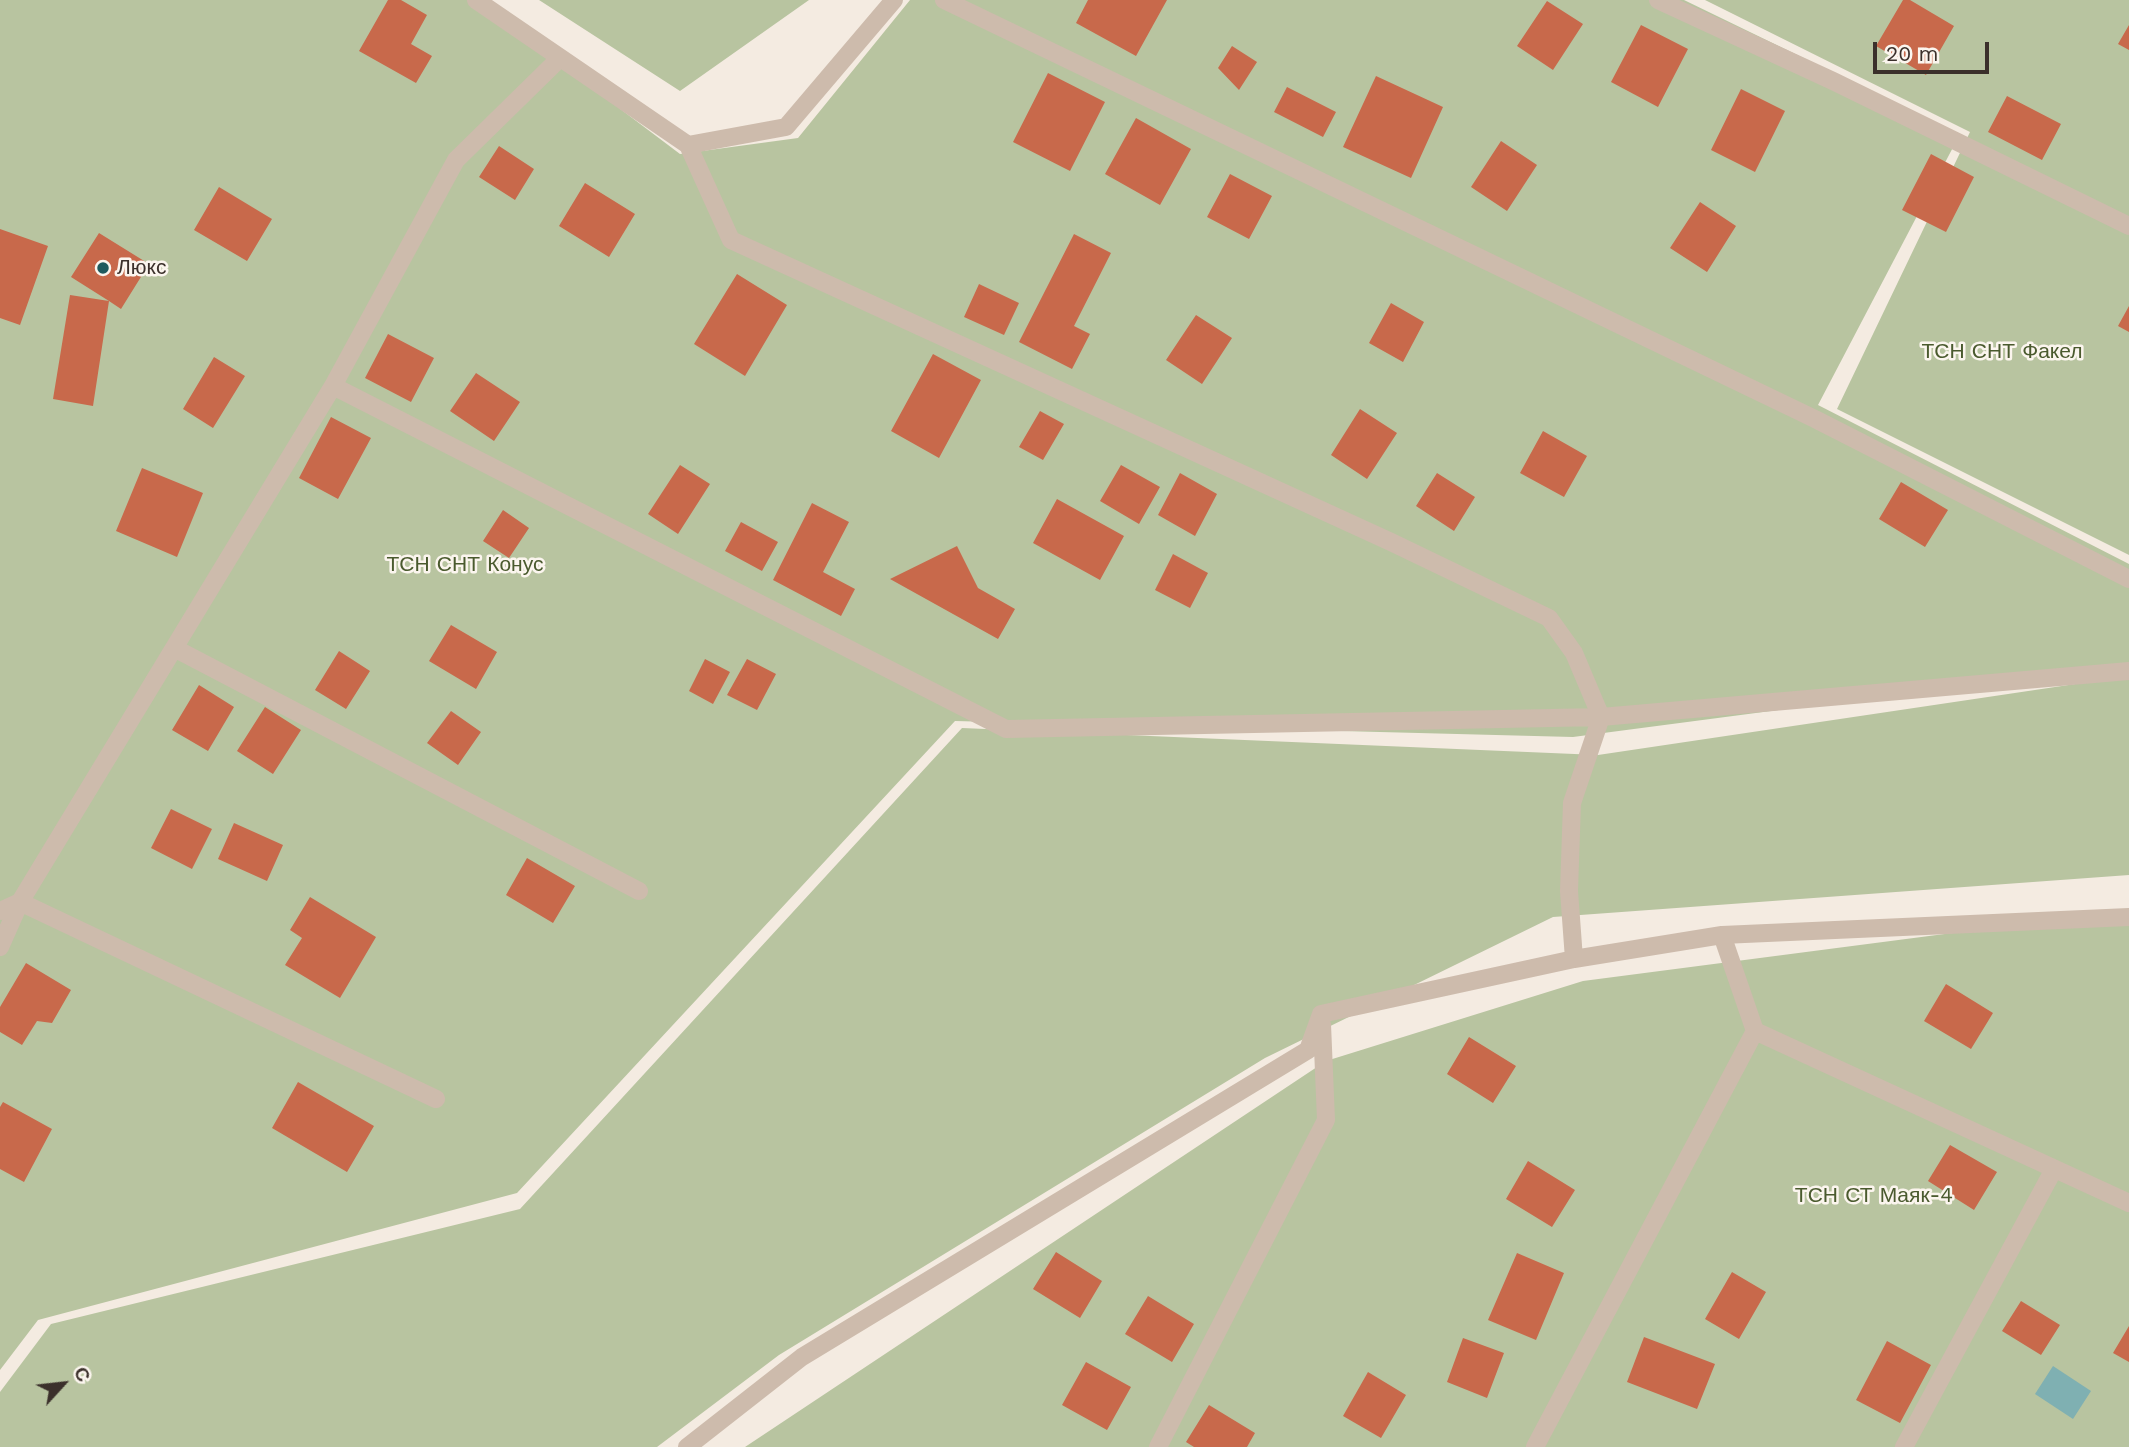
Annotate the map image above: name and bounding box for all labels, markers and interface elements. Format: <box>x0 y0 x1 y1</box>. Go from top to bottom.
scale bar <box>1877 28 1993 72</box>
text: 20 m <box>1886 41 1938 66</box>
place label: Люкс <box>117 255 166 281</box>
marker: Люкс <box>95 260 111 276</box>
park label: ТСН СНТ Факел <box>1922 339 2082 365</box>
park label: ТСН СНТ Конус <box>387 552 543 578</box>
park label: ТСН СТ Маяк-4 <box>1795 1183 1953 1209</box>
north arrow <box>28 1349 98 1419</box>
text: С <box>69 1363 96 1386</box>

